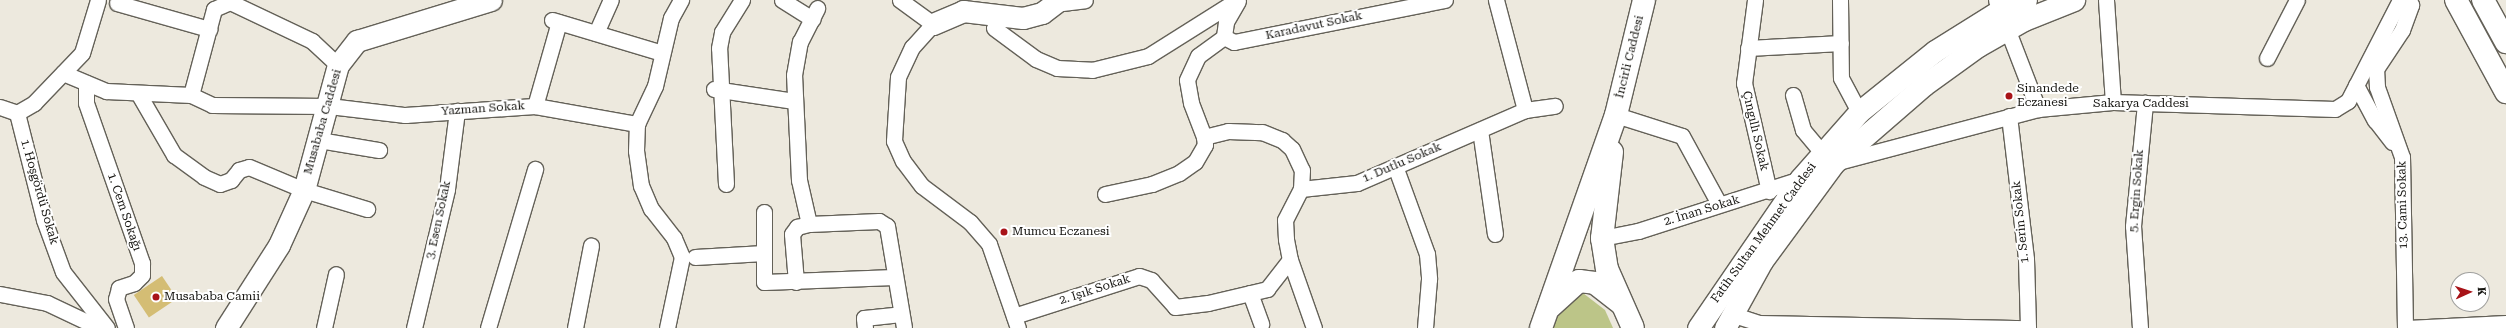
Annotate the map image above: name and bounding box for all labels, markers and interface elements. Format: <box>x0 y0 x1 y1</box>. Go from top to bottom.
street label: Karadavut Sokak <box>1264 9 1364 43</box>
street label: İncirli Caddesi <box>1613 14 1647 100</box>
street label: Musababa Caddesi <box>301 68 345 176</box>
place label: Sinandede Eczanesi <box>2017 82 2079 110</box>
street label: Çıngıllı Sokak <box>1739 90 1771 172</box>
marker: Sinandede Eczanesi <box>2004 91 2014 101</box>
street label: Sakarya Caddesi <box>2093 97 2189 111</box>
street label: Yazman Sokak <box>441 99 525 119</box>
street label: 1. Hoşgördü Sokak <box>17 138 61 246</box>
street label: 1. Dutlu Sokak <box>1360 140 1444 186</box>
street label: 5. Ergin Sokak <box>2127 149 2147 233</box>
street label: Fatih Sultan Mehmet Caddesi <box>1708 160 1820 306</box>
street label: 13. Cami Sokak <box>2395 160 2411 250</box>
street label: 1. Cem Sokağı <box>104 171 144 253</box>
street label: 3. Esen Sokak <box>424 179 454 261</box>
street label: 1. Serin Sokak <box>2010 180 2032 264</box>
street label: 2. İnan Sokak <box>1662 193 1742 229</box>
place label: Mumcu Eczanesi <box>1012 225 1109 239</box>
marker: Mumcu Eczanesi <box>999 227 1009 237</box>
street label: 2. Işık Sokak <box>1058 272 1132 308</box>
north arrow <box>2450 272 2490 312</box>
text: K <box>2475 287 2488 296</box>
place label: Musababa Camii <box>164 290 260 304</box>
marker: Musababa Camii <box>151 292 161 302</box>

